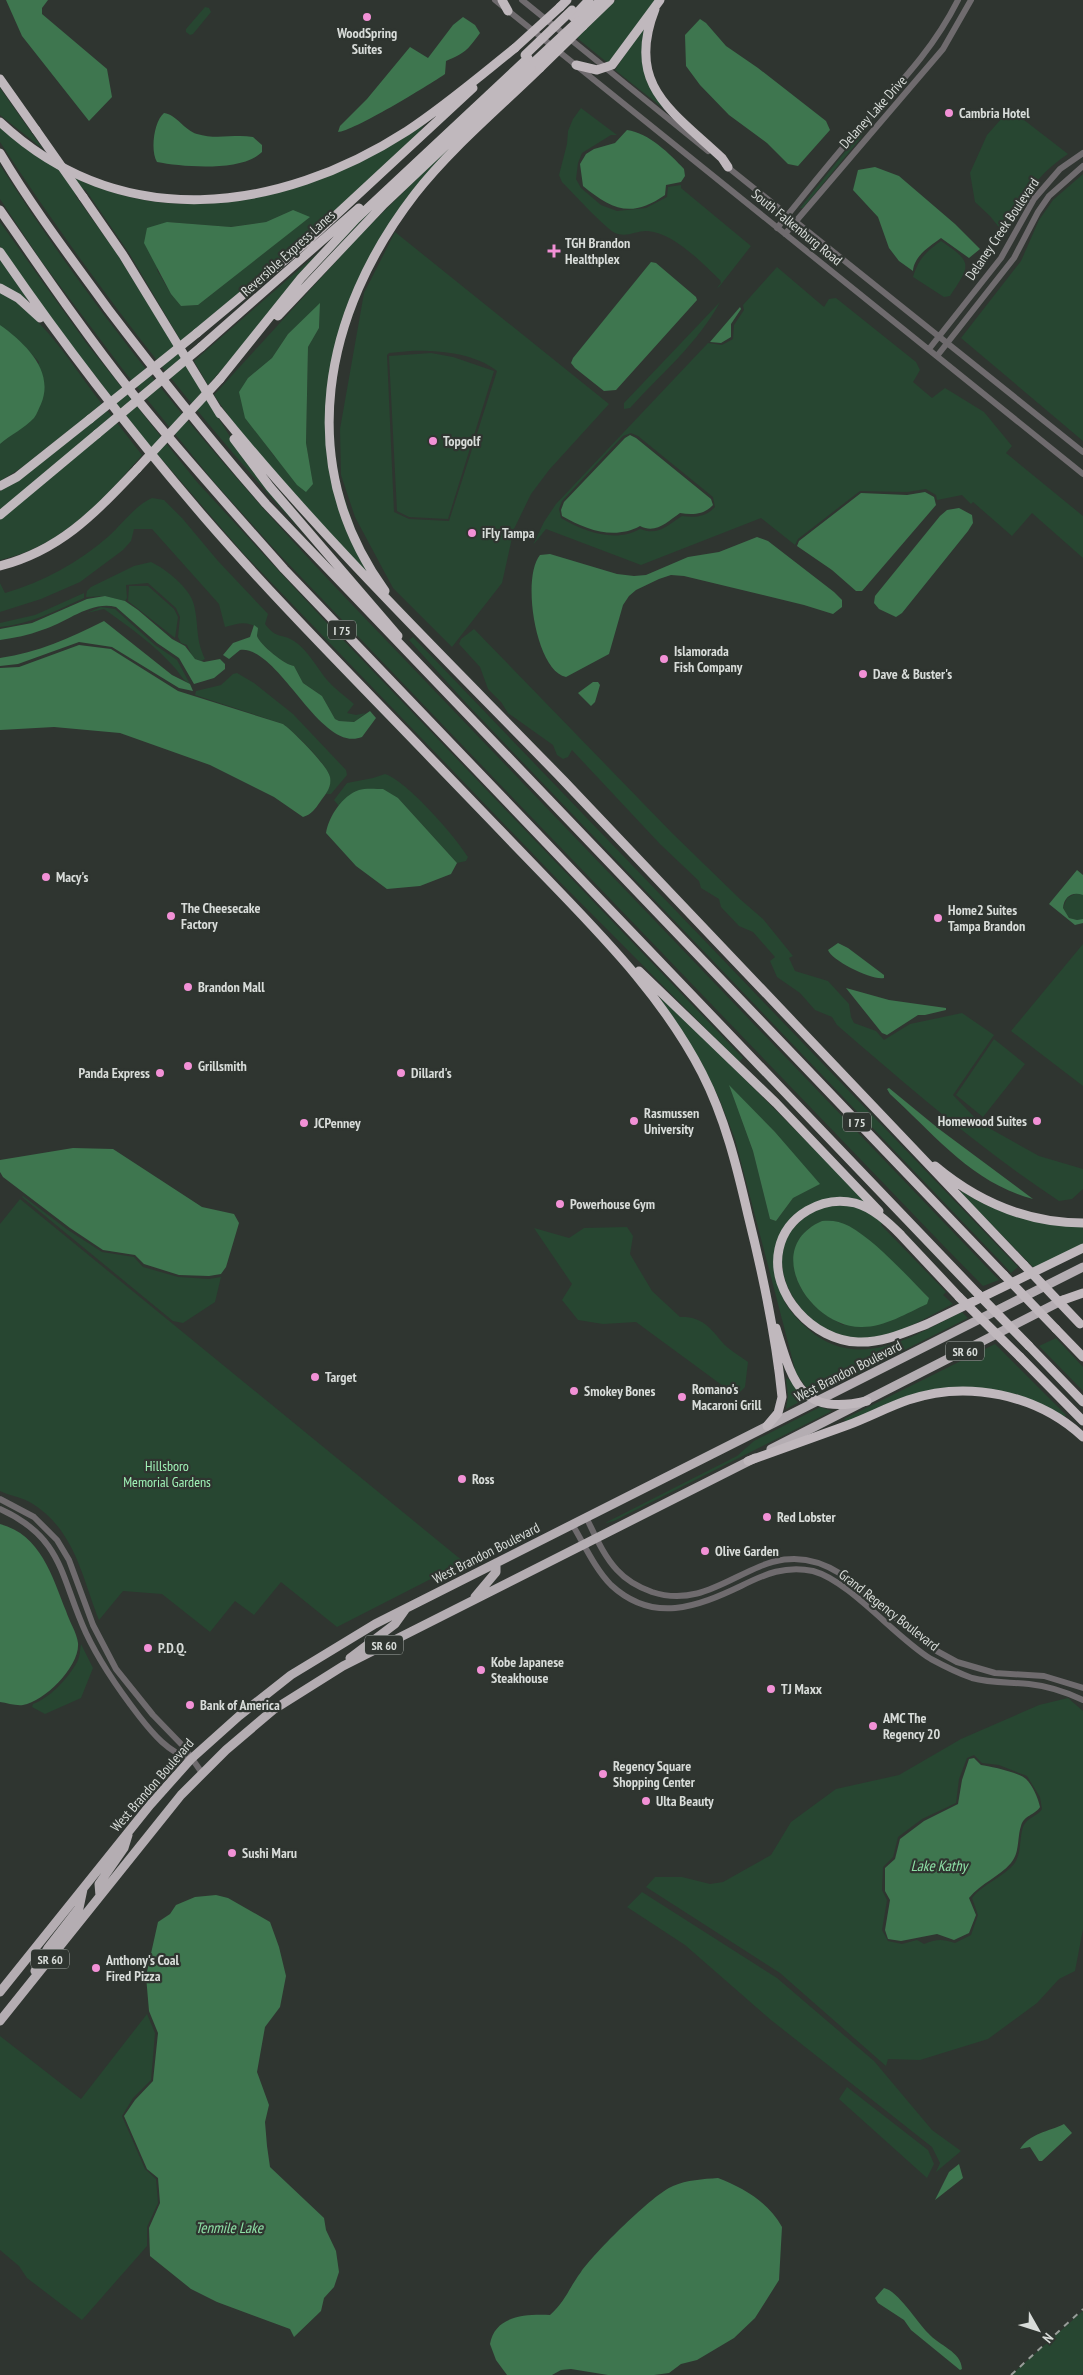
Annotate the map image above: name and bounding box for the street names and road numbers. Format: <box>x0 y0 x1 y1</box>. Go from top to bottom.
street label: Delaney Lake Drive <box>835 72 911 152</box>
street label: Delaney Creek Boulevard <box>961 174 1043 284</box>
street label: South Falkenburg Road <box>748 185 846 269</box>
street label: Reversible Express Lanes <box>237 206 339 300</box>
road number: I 75 <box>328 620 356 640</box>
road number: I 75 <box>843 1112 871 1132</box>
street label: West Brandon Boulevard <box>791 1336 905 1406</box>
road number: SR 60 <box>946 1342 984 1360</box>
street label: West Brandon Boulevard <box>429 1518 543 1588</box>
street label: Grand Regency Boulevard <box>835 1565 943 1655</box>
road number: SR 60 <box>365 1636 403 1654</box>
street label: West Brandon Boulevard <box>106 1735 198 1835</box>
road number: SR 60 <box>31 1950 69 1968</box>

